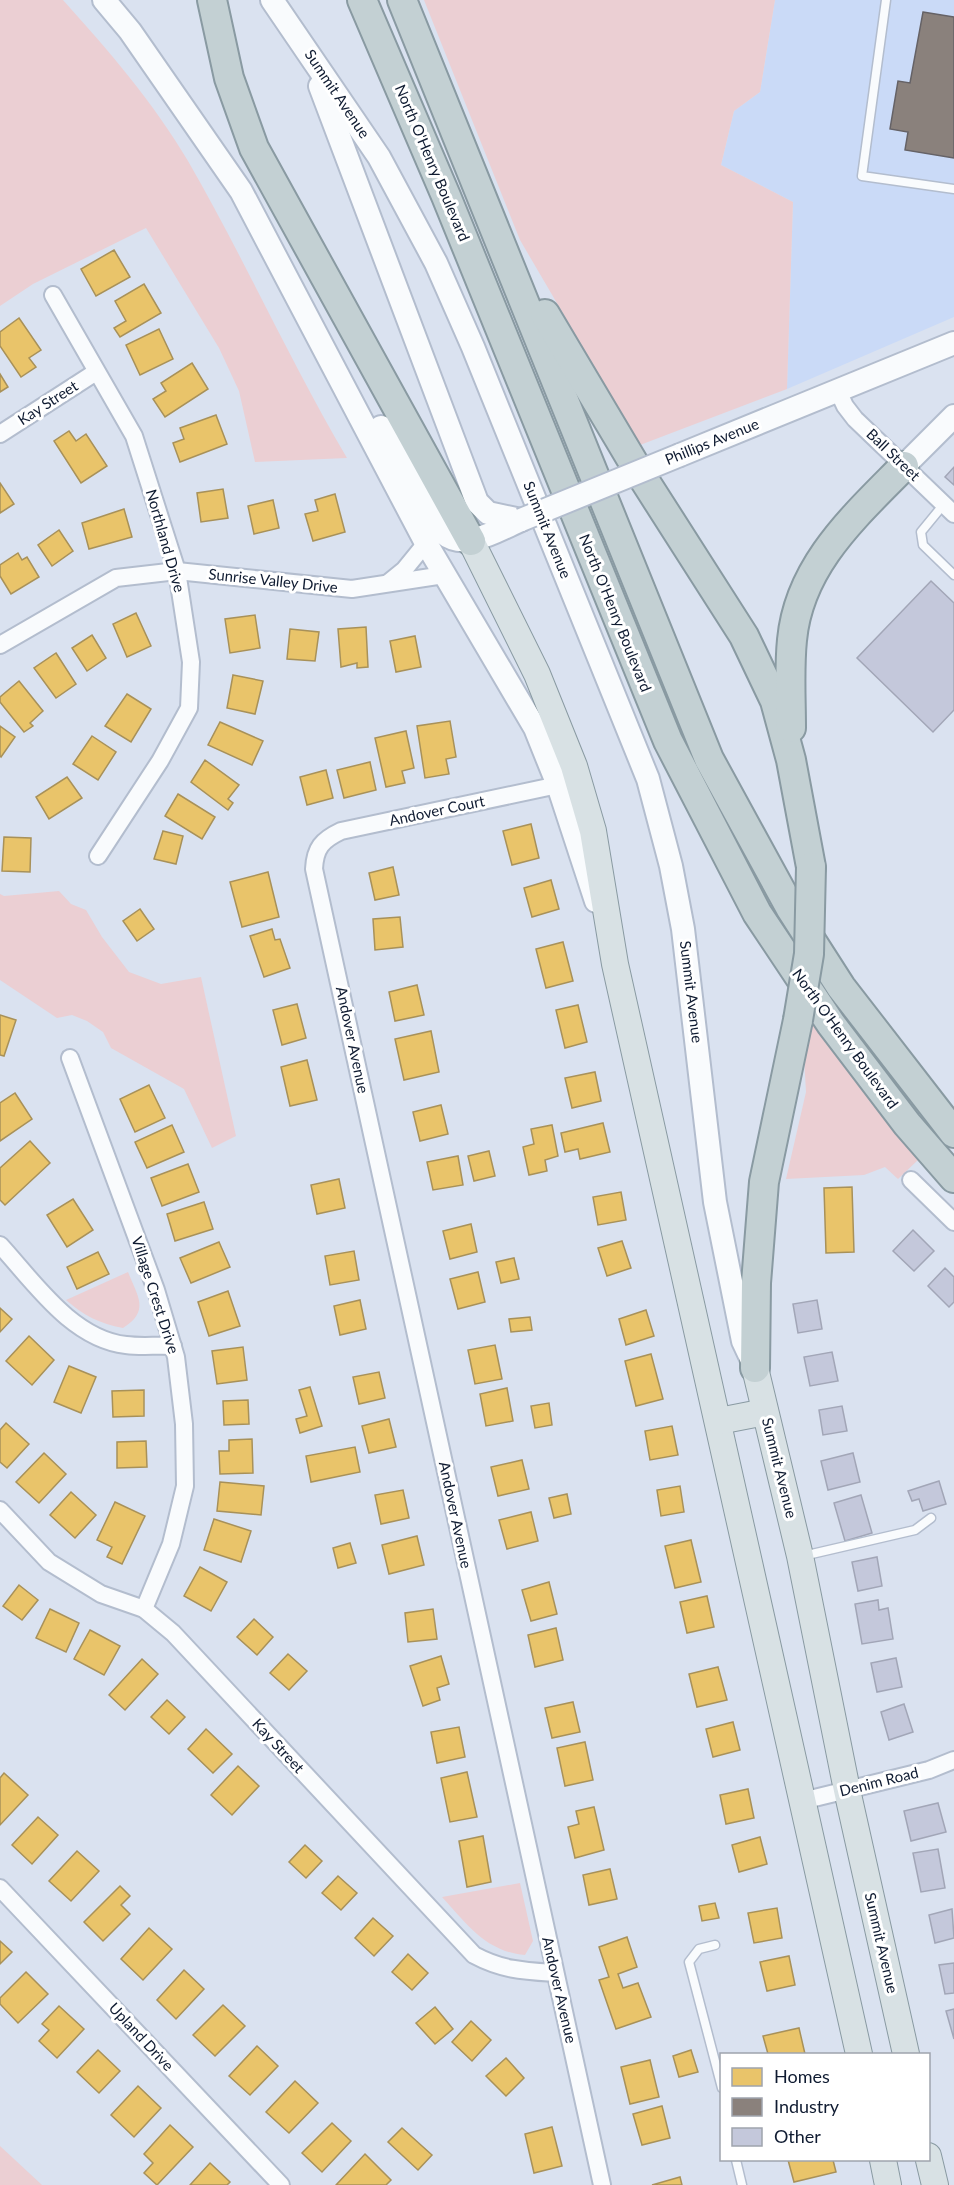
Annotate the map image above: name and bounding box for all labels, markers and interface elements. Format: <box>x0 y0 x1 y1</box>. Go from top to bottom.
street label: Summit Avenue <box>302 46 374 141</box>
street label: North O'Henry Boulevard <box>392 82 474 244</box>
street label: Kay Street <box>14 376 81 428</box>
street label: Phillips Avenue <box>662 414 761 468</box>
street label: Ball Street <box>863 424 925 485</box>
street label: Summit Avenue <box>520 479 576 581</box>
street label: Northland Drive <box>143 487 189 594</box>
street label: North O'Henry Boulevard <box>576 531 656 694</box>
street label: Sunrise Valley Drive <box>208 564 339 596</box>
street label: Andover Court <box>387 791 487 829</box>
street label: Summit Avenue <box>677 940 707 1044</box>
street label: North O'Henry Boulevard <box>789 965 903 1112</box>
street label: Andover Avenue <box>333 985 373 1095</box>
street label: Village Crest Drive <box>129 1234 183 1356</box>
street label: Summit Avenue <box>759 1416 801 1520</box>
street label: Andover Avenue <box>436 1460 476 1570</box>
street label: Kay Street <box>249 1714 309 1777</box>
street label: Denim Road <box>837 1763 920 1800</box>
street label: Summit Avenue <box>862 1891 902 1995</box>
street label: Andover Avenue <box>539 1935 581 2045</box>
street label: Upland Drive <box>106 1999 178 2074</box>
legend <box>720 2053 930 2161</box>
text: Homes <box>774 2065 830 2087</box>
text: Industry <box>774 2095 840 2117</box>
text: Other <box>774 2125 821 2147</box>

